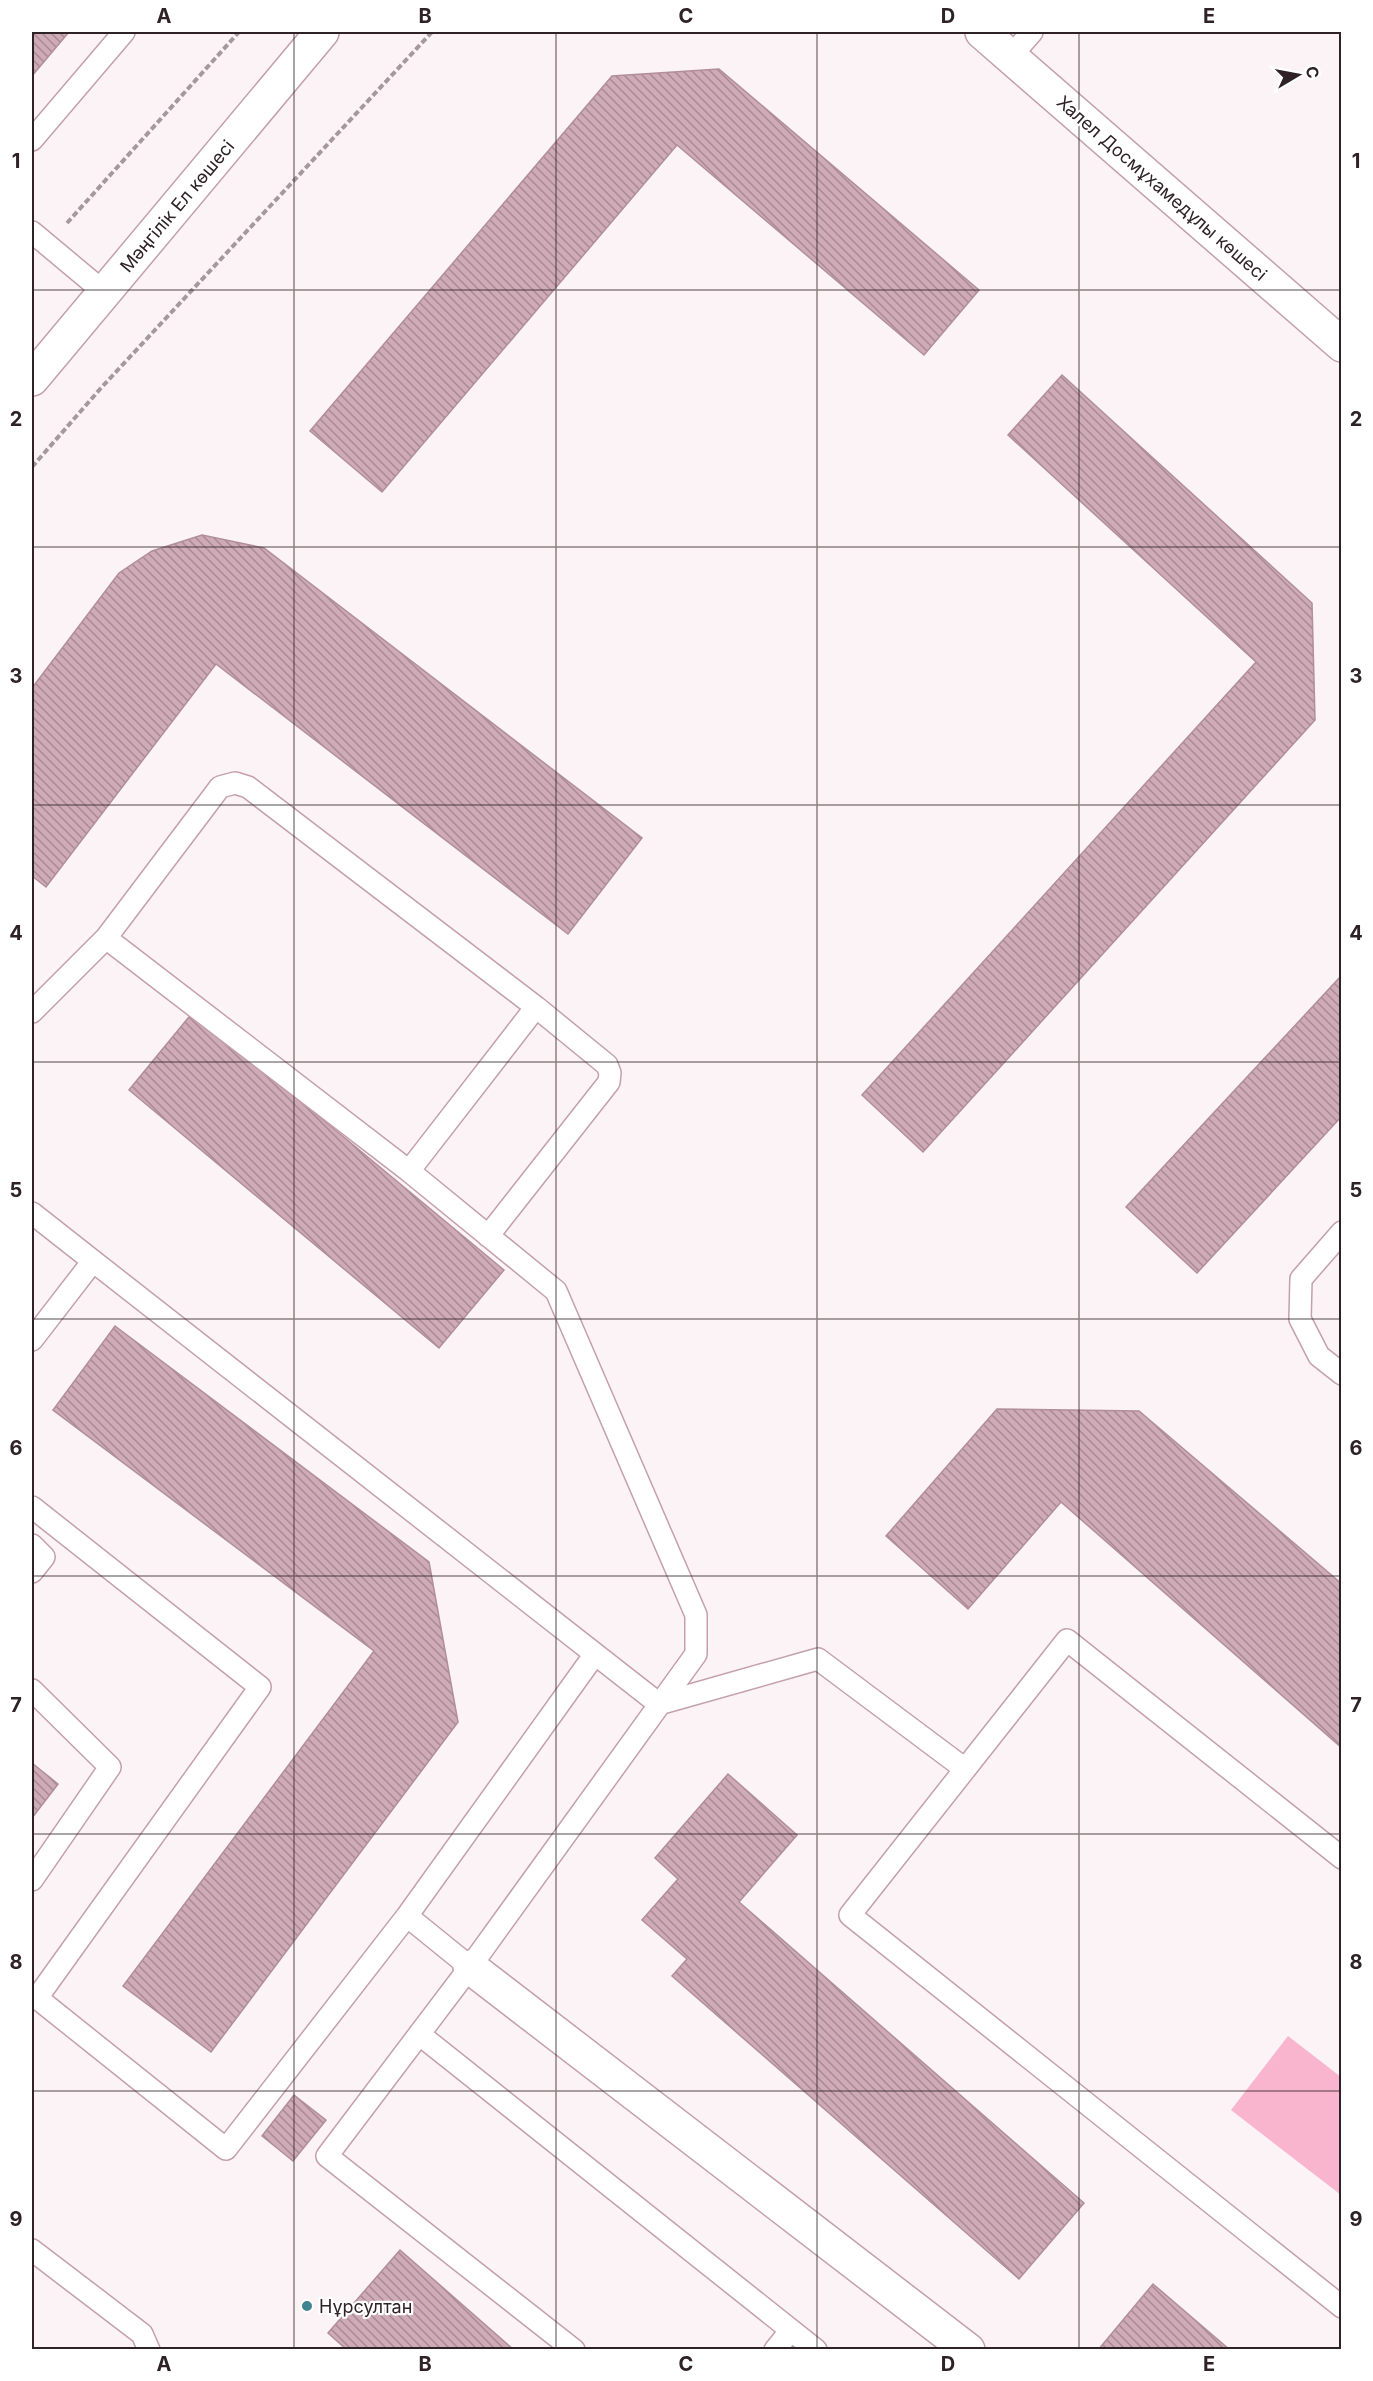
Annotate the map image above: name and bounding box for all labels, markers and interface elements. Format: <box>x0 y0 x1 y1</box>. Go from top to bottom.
text: A <box>157 4 172 28</box>
text: B <box>418 4 432 28</box>
text: C <box>679 4 693 28</box>
text: D <box>941 4 955 28</box>
text: E <box>1203 4 1215 28</box>
north arrow <box>1268 45 1328 105</box>
text: С <box>1302 65 1324 80</box>
street label: Халел Досмұхамедұлы көшесі <box>1053 91 1271 285</box>
street label: Мәңгілік Ел көшесі <box>116 136 238 276</box>
text: 1 <box>12 149 20 173</box>
text: 1 <box>1352 149 1360 173</box>
text: 2 <box>10 407 22 431</box>
text: 2 <box>1350 407 1362 431</box>
text: 3 <box>10 664 22 688</box>
text: 3 <box>1350 664 1362 688</box>
text: 4 <box>9 921 23 945</box>
text: 4 <box>1349 921 1363 945</box>
text: 5 <box>10 1178 22 1202</box>
text: 5 <box>1350 1178 1362 1202</box>
text: 6 <box>10 1436 23 1460</box>
text: 6 <box>1350 1436 1363 1460</box>
text: 7 <box>10 1693 22 1717</box>
text: 7 <box>1350 1693 1362 1717</box>
text: 8 <box>9 1950 23 1974</box>
text: 8 <box>1349 1950 1363 1974</box>
text: 9 <box>10 2207 23 2231</box>
text: 9 <box>1350 2207 1363 2231</box>
place label: Нұрсултан <box>319 2296 412 2317</box>
marker: Нұрсултан <box>300 2299 314 2313</box>
text: A <box>157 2352 172 2376</box>
text: B <box>418 2352 432 2376</box>
text: C <box>679 2352 693 2376</box>
text: D <box>941 2352 955 2376</box>
text: E <box>1203 2352 1215 2376</box>

